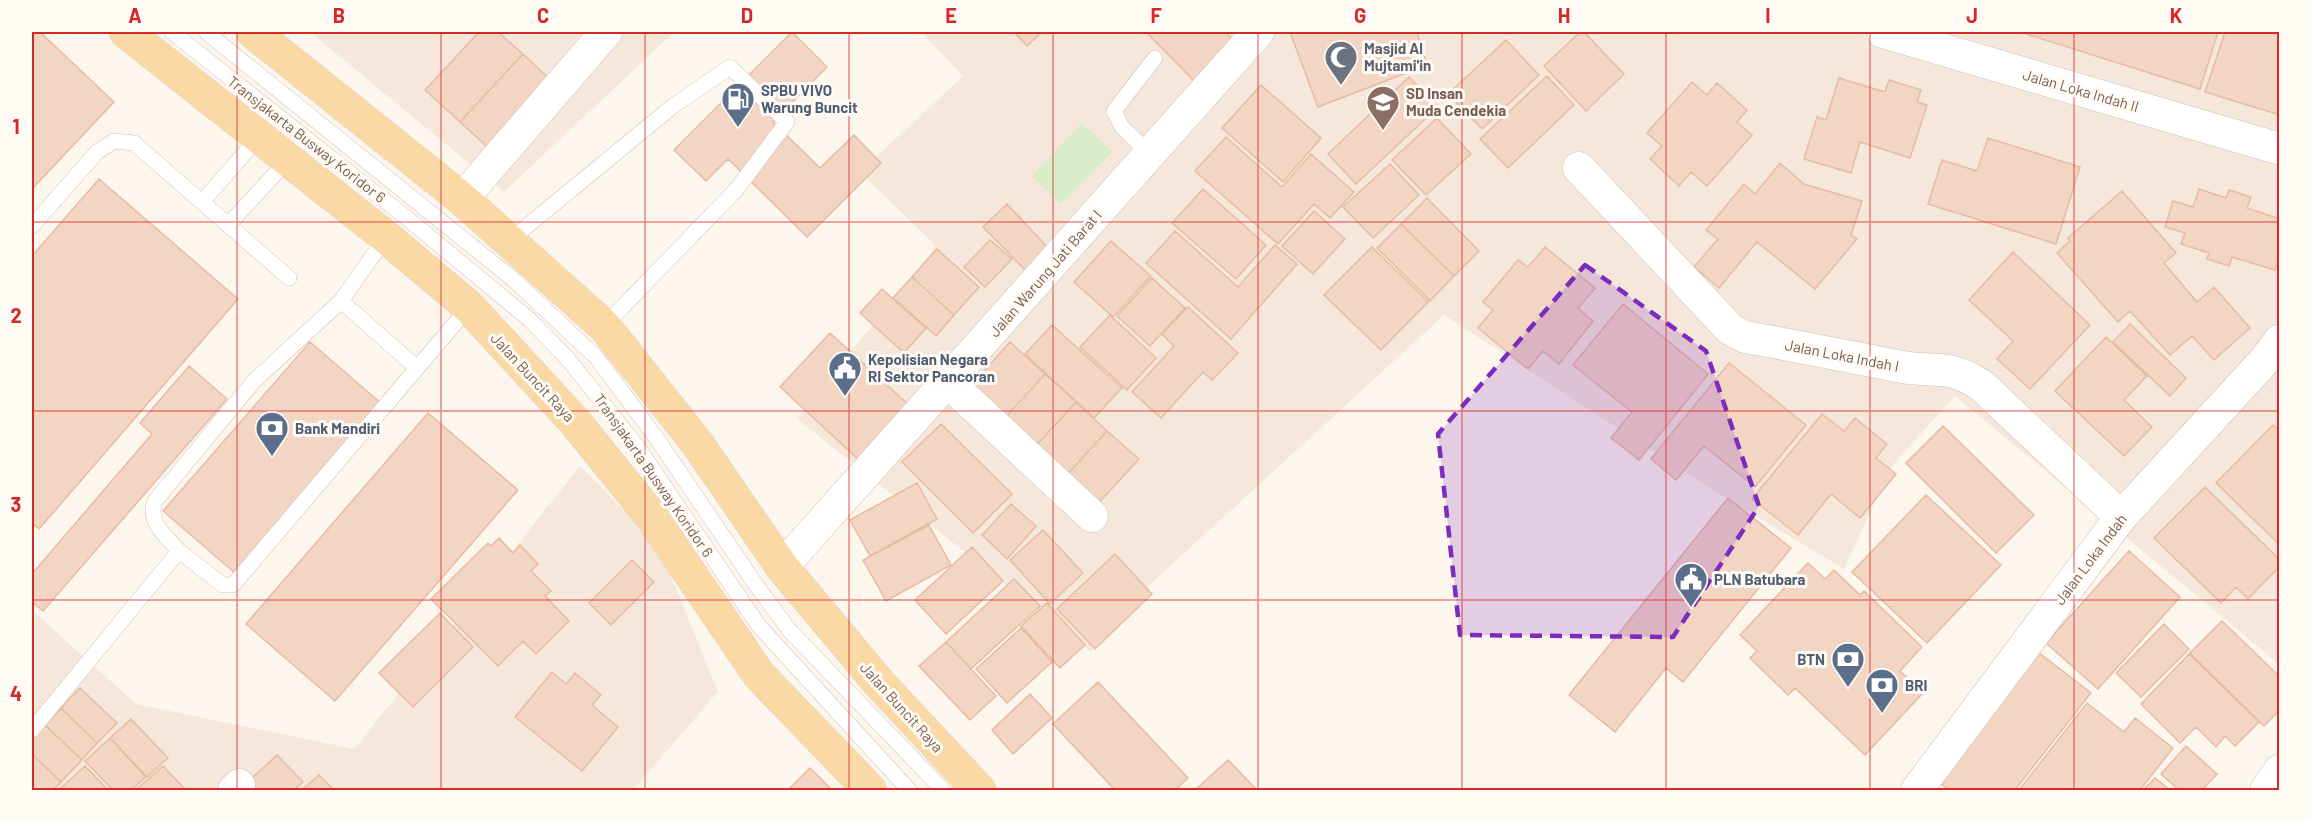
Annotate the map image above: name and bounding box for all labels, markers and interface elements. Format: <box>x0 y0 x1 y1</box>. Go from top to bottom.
text: A <box>128 3 142 27</box>
text: B <box>333 3 345 27</box>
text: C <box>537 3 549 27</box>
text: D <box>741 3 753 27</box>
text: E <box>945 3 957 27</box>
text: F <box>1150 3 1162 27</box>
text: G <box>1354 3 1366 27</box>
text: H <box>1558 3 1570 27</box>
text: I <box>1765 3 1771 27</box>
text: J <box>1966 3 1978 27</box>
text: K <box>2170 3 2183 27</box>
mosque icon: Masjid Al Mujtami'in <box>1323 39 1359 86</box>
place label: Masjid Al Mujtami'in <box>1364 39 1431 74</box>
street label: Jalan Loka Indah II <box>2021 65 2141 115</box>
street label: Transjakarta Busway Koridor 6 <box>224 72 390 206</box>
fuel station icon: SPBU VIVO Warung Buncit <box>720 81 756 128</box>
place label: SPBU VIVO Warung Buncit <box>761 81 858 116</box>
school or university icon: SD Insan Muda Cendekia <box>1365 84 1401 131</box>
place label: SD Insan Muda Cendekia <box>1406 84 1506 119</box>
text: 1 <box>12 114 20 138</box>
street label: Jalan Warung Jati Barat I <box>985 206 1105 340</box>
text: 2 <box>10 303 22 327</box>
street label: Jalan Buncit Raya <box>487 329 579 425</box>
street label: Jalan Loka Indah I <box>1783 335 1901 375</box>
public building icon: Kepolisian Negara RI Sektor Pancoran <box>827 350 863 397</box>
place label: Kepolisian Negara RI Sektor Pancoran <box>868 350 995 385</box>
street label: Transjakarta Busway Koridor 6 <box>591 390 717 560</box>
bank icon: Bank Mandiri <box>254 410 290 457</box>
place label: Bank Mandiri <box>295 419 380 437</box>
text: 3 <box>11 492 21 516</box>
street label: Jalan Loka Indah <box>2050 510 2130 608</box>
public building icon: PLN Batubara <box>1673 561 1709 608</box>
place label: PLN Batubara <box>1714 570 1805 588</box>
bank icon: BTN <box>1830 641 1866 688</box>
place label: BTN <box>1797 650 1825 668</box>
street label: Jalan Buncit Raya <box>857 658 947 756</box>
bank icon: BRI <box>1864 667 1900 714</box>
place label: BRI <box>1905 676 1928 694</box>
text: 4 <box>10 681 22 705</box>

